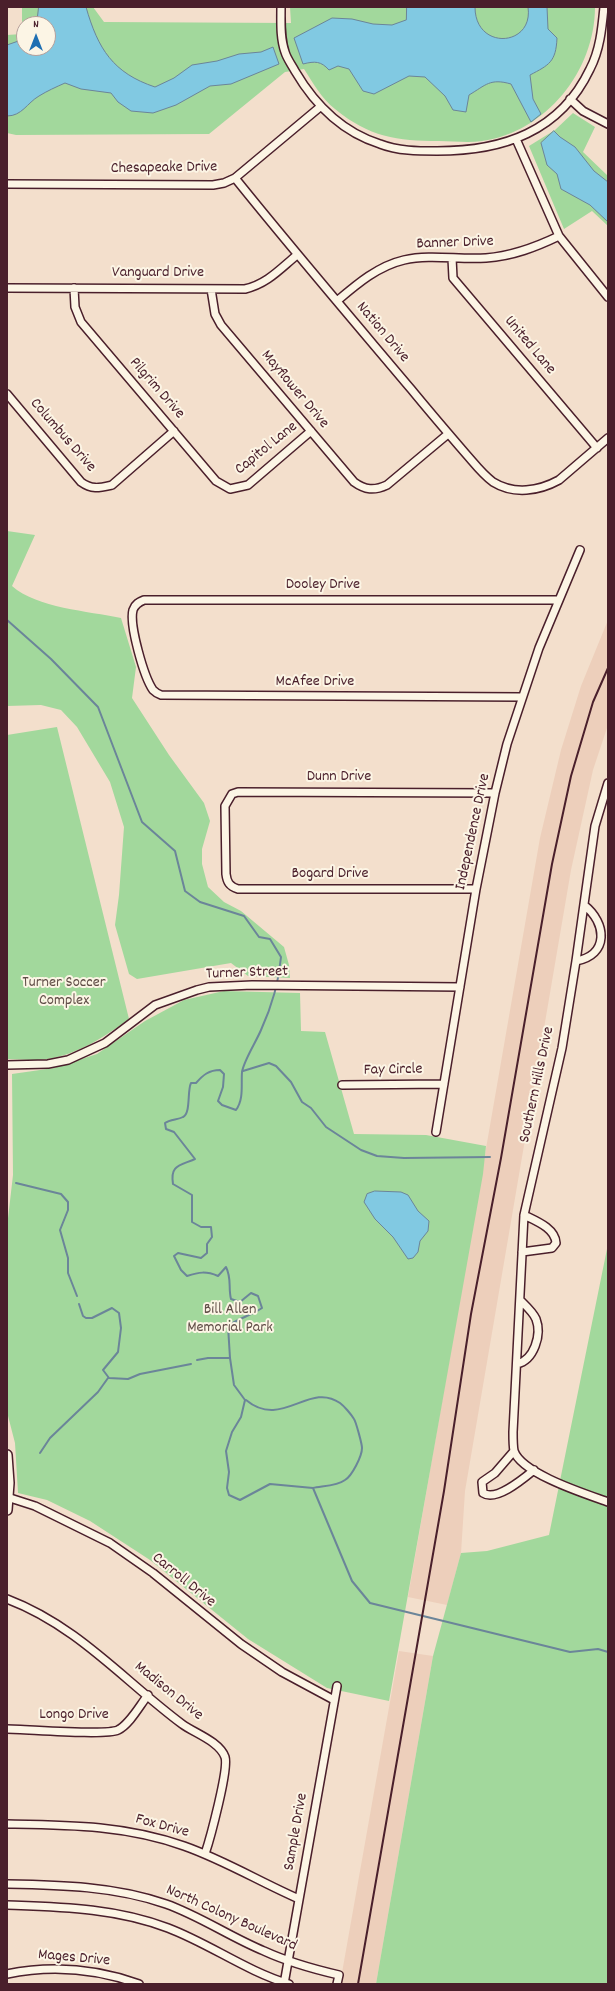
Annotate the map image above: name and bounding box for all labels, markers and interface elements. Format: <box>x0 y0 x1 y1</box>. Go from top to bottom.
north arrow <box>16 16 56 56</box>
text: N <box>33 17 39 33</box>
street label: Chesapeake Drive <box>111 158 217 180</box>
street label: Banner Drive <box>416 233 494 255</box>
street label: Vanguard Drive <box>112 264 204 284</box>
street label: Nation Drive <box>351 299 413 367</box>
street label: United Lane <box>499 313 559 379</box>
street label: Mayflower Drive <box>256 347 332 433</box>
street label: Pilgrim Drive <box>124 354 188 424</box>
street label: Columbus Drive <box>25 395 99 477</box>
street label: Capitol Lane <box>232 418 302 480</box>
street label: Dooley Drive <box>286 576 360 596</box>
street label: McAfee Drive <box>276 673 354 693</box>
street label: Dunn Drive <box>307 768 371 788</box>
street label: Independence Drive <box>452 772 496 892</box>
street label: Bogard Drive <box>291 865 369 885</box>
street label: Turner Street <box>206 963 288 985</box>
park label: Turner Soccer Complex <box>22 974 106 1012</box>
street label: Southern Hills Drive <box>516 1025 560 1145</box>
street label: Fay Circle <box>363 1061 423 1081</box>
park label: Bill Allen Memorial Park <box>187 1301 273 1339</box>
street label: Carroll Drive <box>147 1549 219 1613</box>
street label: Madison Drive <box>130 1658 206 1726</box>
street label: Longo Drive <box>39 1706 109 1726</box>
street label: Sample Drive <box>281 1792 313 1872</box>
street label: Fox Drive <box>133 1811 191 1843</box>
street label: North Colony Boulevard <box>163 1881 299 1957</box>
street label: Mages Drive <box>37 1946 111 1972</box>

